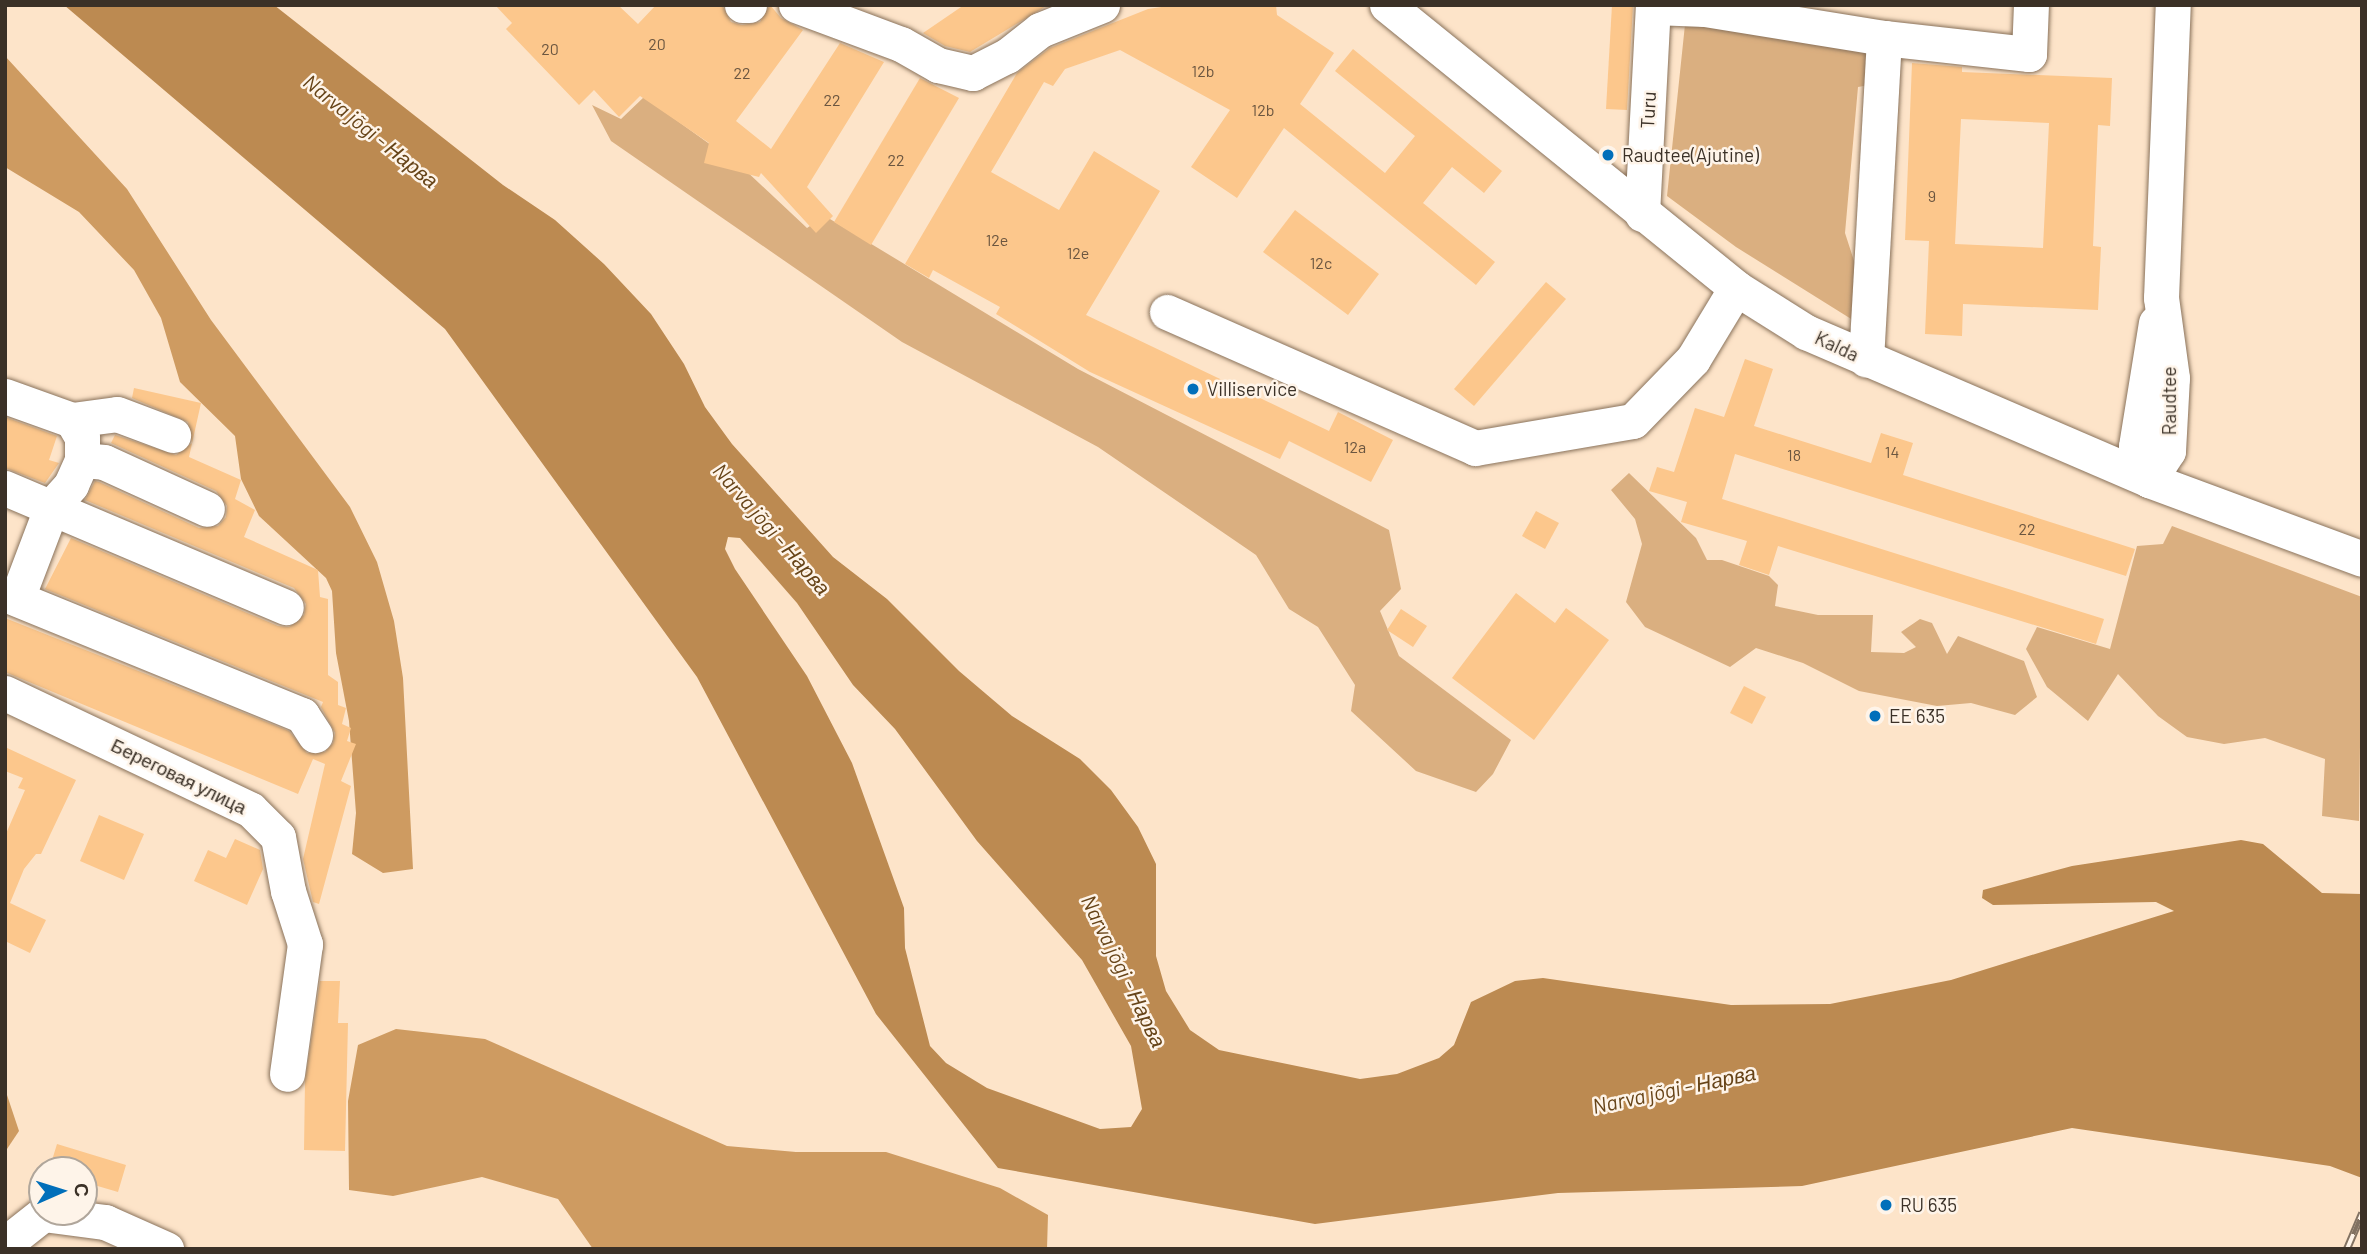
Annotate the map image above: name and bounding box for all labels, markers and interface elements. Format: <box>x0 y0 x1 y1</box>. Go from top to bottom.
house number: 20 <box>648 34 666 54</box>
house number: 20 <box>541 39 559 59</box>
house number: 12b <box>1192 61 1214 81</box>
house number: 22 <box>733 63 751 83</box>
water label: Narva jõgi - Нарва <box>298 69 444 193</box>
house number: 22 <box>823 90 841 110</box>
street label: Turu <box>1636 91 1660 129</box>
house number: 12b <box>1252 100 1274 120</box>
place label: Raudtee(Ajutine) <box>1622 144 1759 166</box>
marker: Raudtee(Ajutine) <box>1600 147 1616 163</box>
house number: 22 <box>887 150 905 170</box>
house number: 9 <box>1928 186 1936 206</box>
house number: 12e <box>986 230 1008 250</box>
house number: 12e <box>1067 243 1089 263</box>
house number: 12c <box>1310 253 1332 273</box>
street label: Kalda <box>1811 326 1863 366</box>
street label: Raudtee <box>2158 367 2180 435</box>
place label: Villiservice <box>1207 378 1297 400</box>
marker: Villiservice <box>1185 381 1201 397</box>
house number: 12a <box>1344 437 1366 457</box>
house number: 14 <box>1885 442 1899 462</box>
house number: 18 <box>1787 445 1801 465</box>
water label: Narva jõgi - Нарва <box>708 458 836 600</box>
house number: 22 <box>2018 519 2036 539</box>
place label: EE 635 <box>1889 705 1945 727</box>
marker: EE 635 <box>1867 708 1883 724</box>
street label: Береговая улица <box>107 733 251 819</box>
water label: Narva jõgi - Нарва <box>1076 891 1172 1051</box>
water label: Narva jõgi - Нарва <box>1590 1059 1758 1119</box>
north arrow <box>28 1156 98 1226</box>
text: С <box>71 1183 94 1197</box>
place label: RU 635 <box>1900 1194 1957 1216</box>
marker: RU 635 <box>1878 1197 1894 1213</box>

